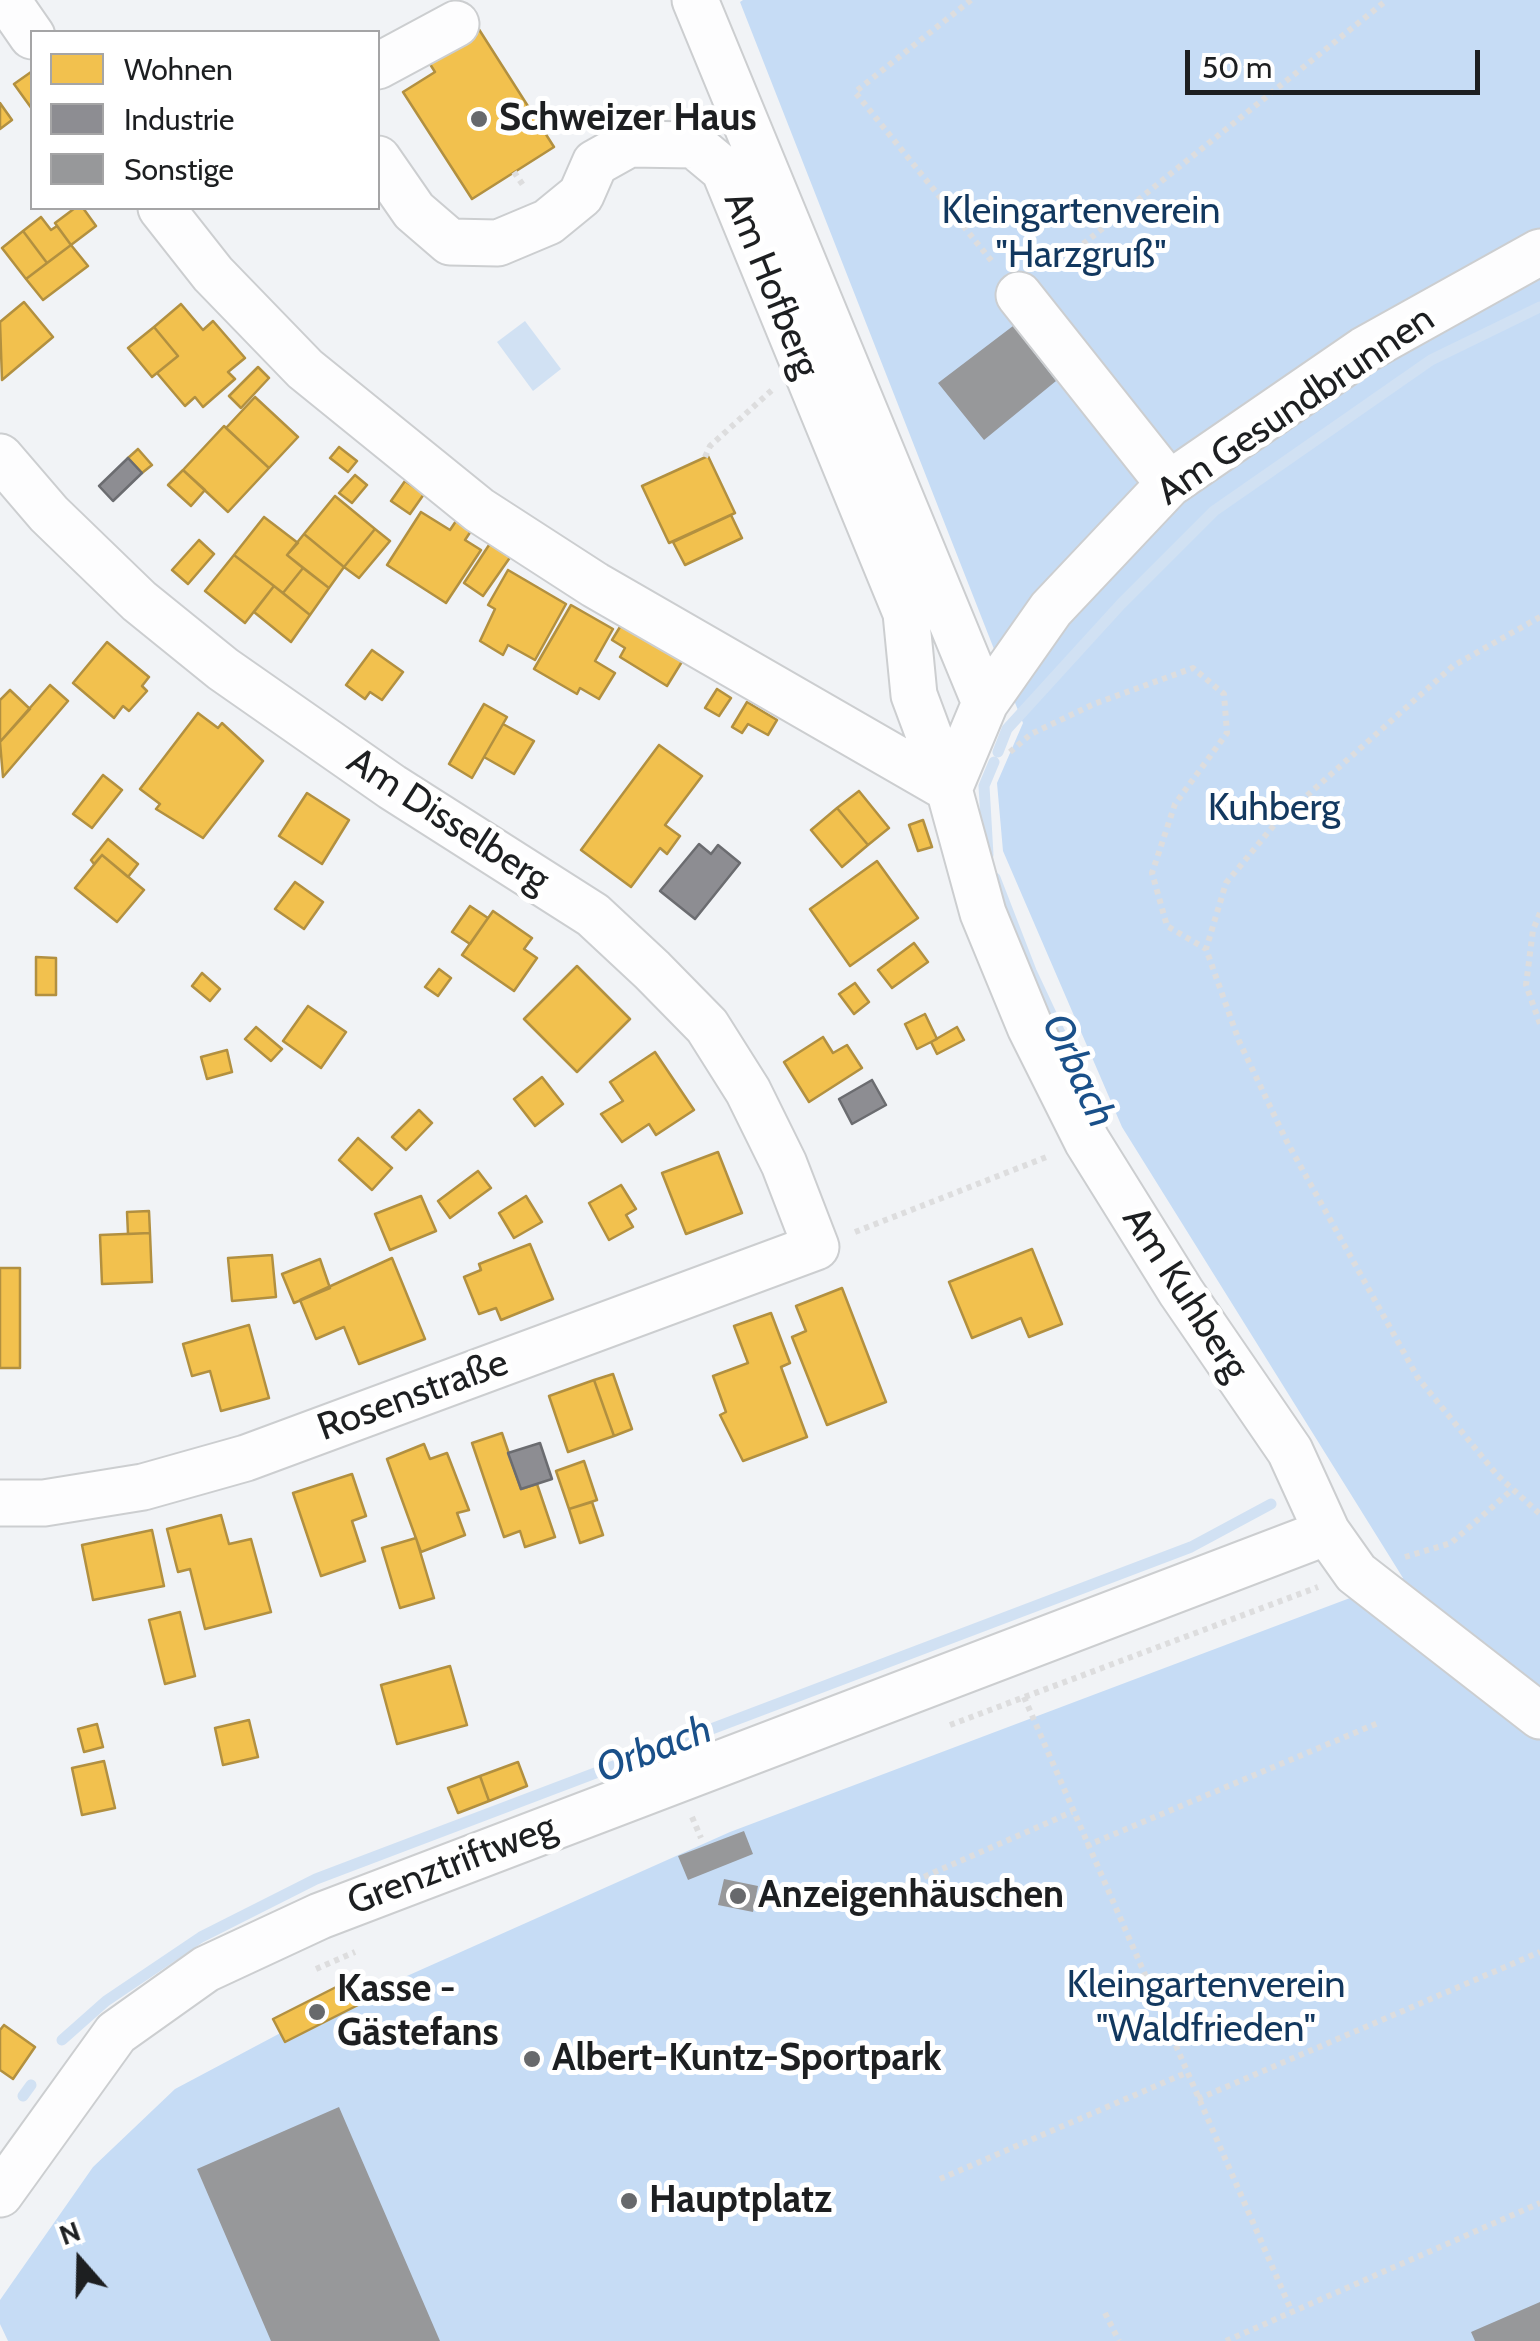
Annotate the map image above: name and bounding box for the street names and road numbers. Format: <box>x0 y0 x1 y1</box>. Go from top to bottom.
street label: Am Hofberg <box>713 186 829 384</box>
street label: Am Gesundbrunnen <box>1149 296 1443 516</box>
street label: Am Disselberg <box>338 739 558 903</box>
street label: Am Kuhberg <box>1112 1199 1258 1389</box>
street label: Rosenstraße <box>312 1341 514 1451</box>
street label: Grenztriftweg <box>341 1804 563 1926</box>

